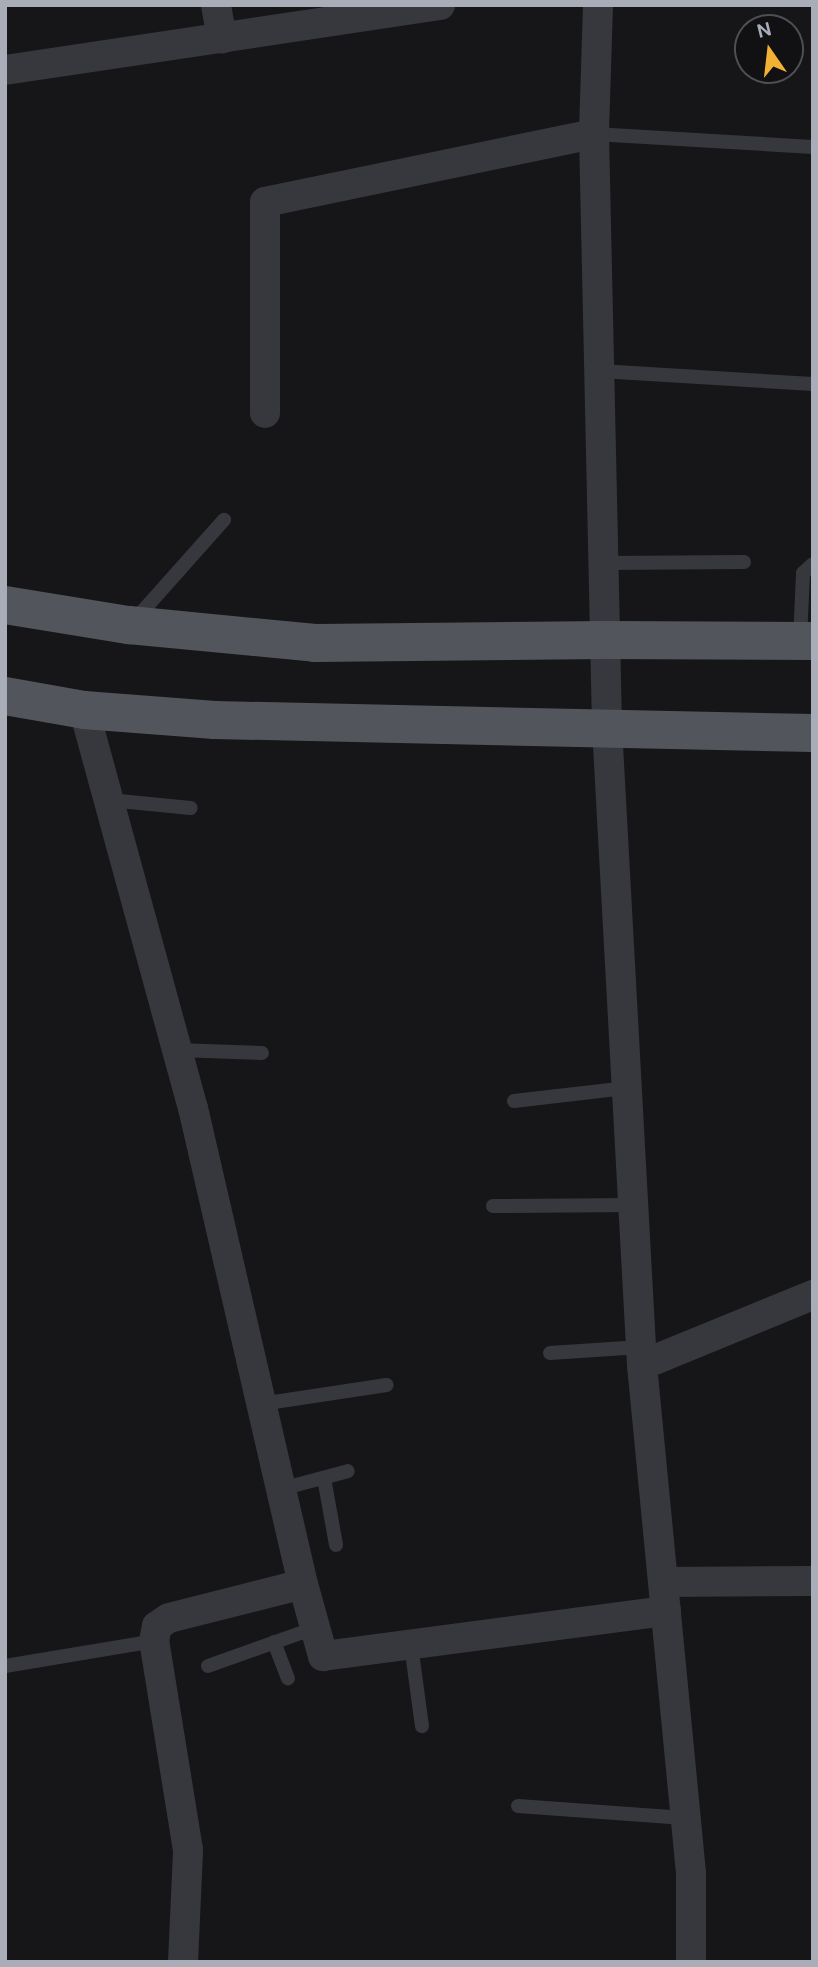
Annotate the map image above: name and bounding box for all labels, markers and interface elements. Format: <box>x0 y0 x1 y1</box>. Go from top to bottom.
north arrow <box>734 14 804 84</box>
text: N <box>755 16 774 44</box>

